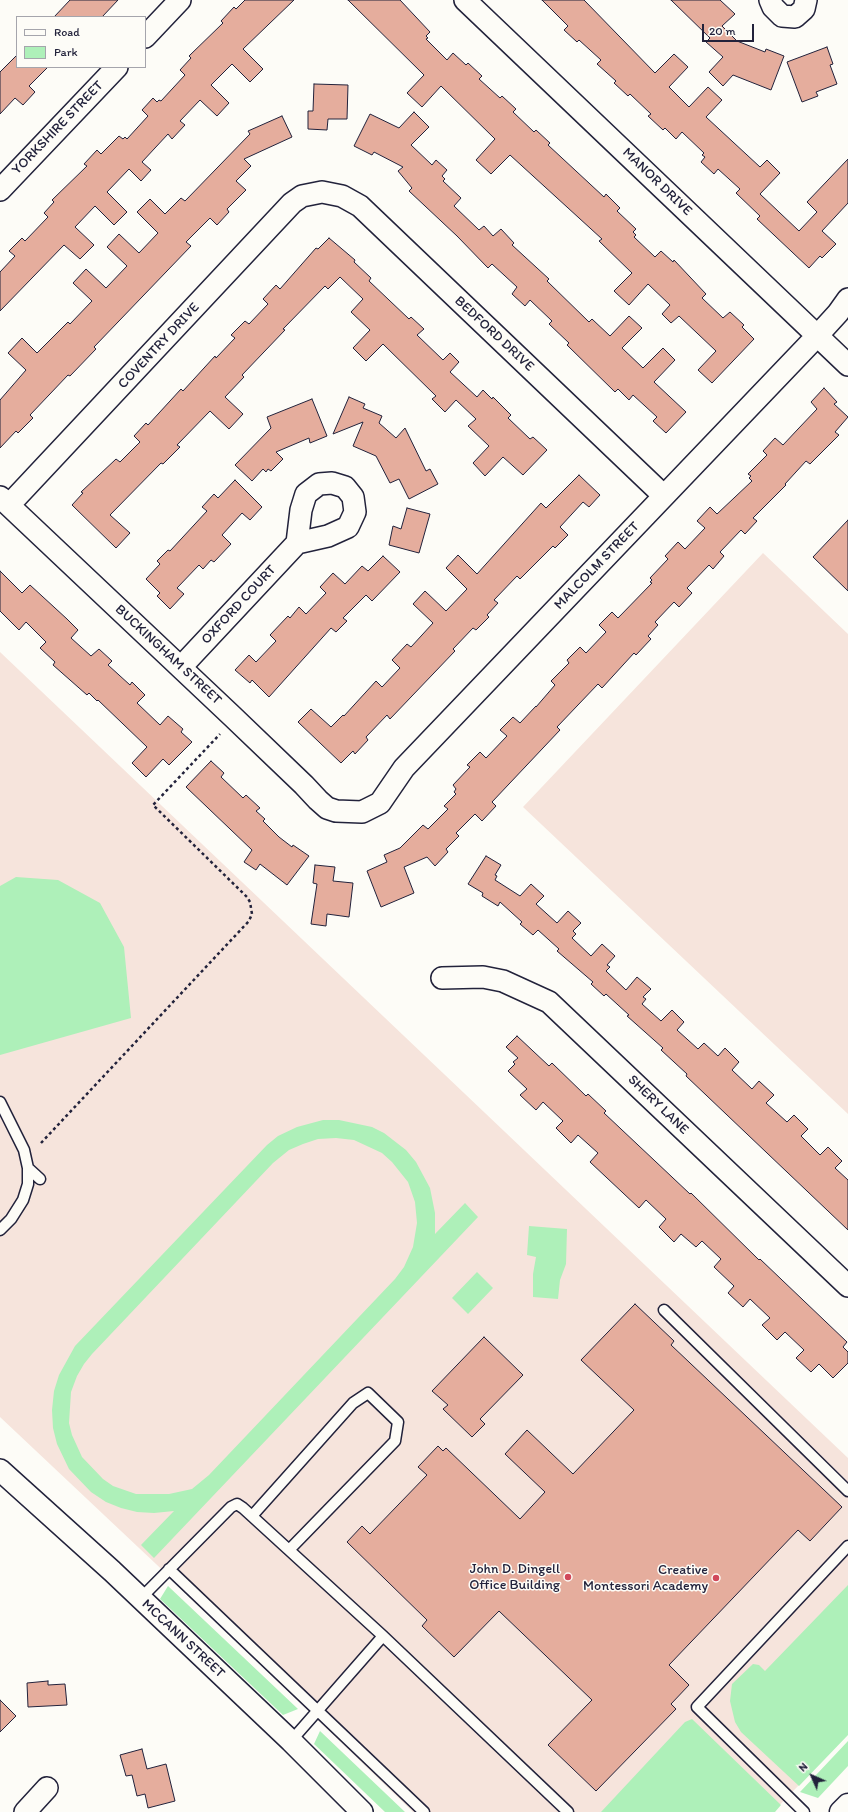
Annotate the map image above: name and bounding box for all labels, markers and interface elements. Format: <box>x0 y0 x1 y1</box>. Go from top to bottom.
legend <box>16 16 146 68</box>
scale bar <box>704 16 756 42</box>
text: 20 m <box>709 24 736 38</box>
text: Road <box>54 25 80 39</box>
text: Park <box>54 45 78 59</box>
street label: YORKSHIRE STREET <box>9 77 107 179</box>
street label: MANOR DRIVE <box>619 145 695 219</box>
street label: BEDFORD DRIVE <box>451 293 537 375</box>
street label: COVENTRY DRIVE <box>115 299 203 393</box>
street label: MALCOLM STREET <box>551 519 643 613</box>
street label: OXFORD COURT <box>198 562 280 648</box>
street label: BUCKINGHAM STREET <box>111 601 225 709</box>
street label: SHERY LANE <box>624 1072 692 1138</box>
place label: John D. Dingell Office Building <box>469 1561 560 1594</box>
place label: Creative Montessori Academy <box>583 1562 708 1594</box>
marker: John D. Dingell Office Building <box>563 1572 573 1582</box>
marker: Creative Montessori Academy <box>711 1573 721 1583</box>
street label: MCCANN STREET <box>138 1596 228 1682</box>
north arrow <box>792 1756 832 1796</box>
text: N <box>796 1760 810 1774</box>

